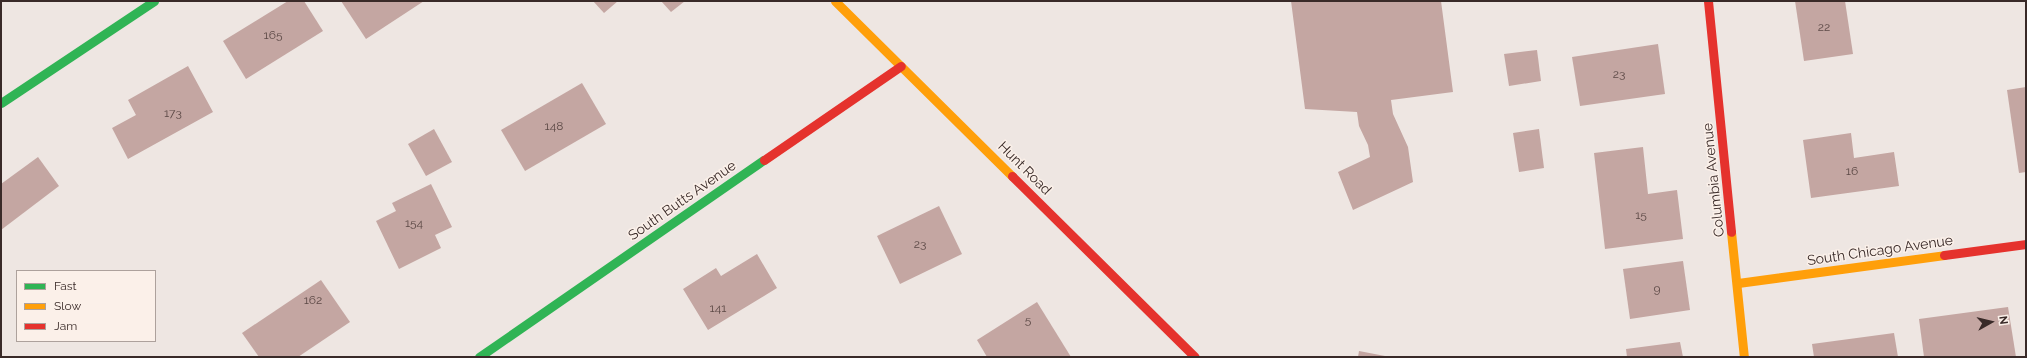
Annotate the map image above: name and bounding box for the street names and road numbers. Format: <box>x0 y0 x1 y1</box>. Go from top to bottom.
street label: Columbia Avenue <box>1699 122 1727 238</box>
street label: Hunt Road <box>995 138 1055 198</box>
street label: South Butts Avenue <box>625 156 739 244</box>
street label: South Chicago Avenue <box>1806 231 1954 269</box>

